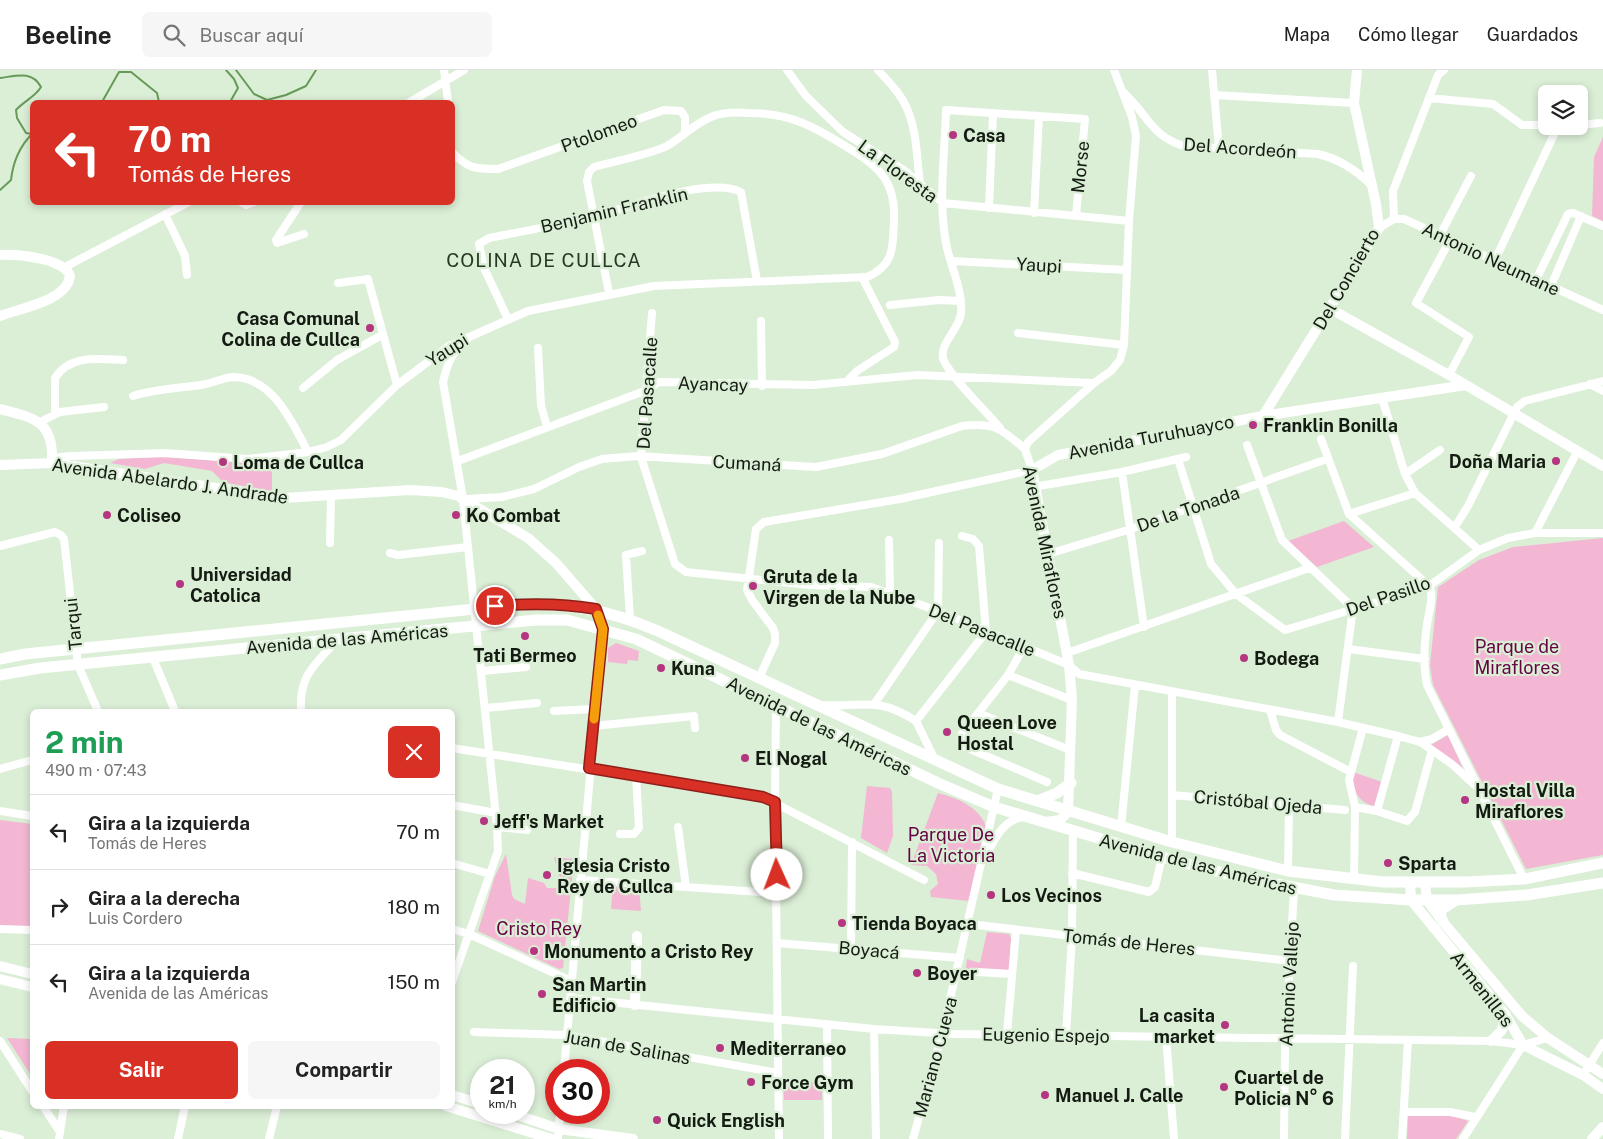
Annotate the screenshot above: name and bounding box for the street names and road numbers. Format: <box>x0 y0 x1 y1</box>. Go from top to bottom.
street label: Ptolomeo <box>558 110 640 156</box>
street label: Del Acordeón <box>1183 134 1297 162</box>
street label: La Floresta <box>854 135 942 207</box>
street label: Morse <box>1067 140 1093 194</box>
street label: Benjamin Franklin <box>538 183 690 237</box>
street label: Antonio Neumane <box>1419 218 1563 300</box>
street label: Del Concierto <box>1309 225 1383 333</box>
street label: Yaupi <box>1016 253 1062 277</box>
street label: Yaupi <box>422 329 472 371</box>
street label: Del Pasacalle <box>633 336 661 450</box>
street label: Ayancay <box>677 372 749 396</box>
street label: Avenida Turuhuayco <box>1066 411 1236 463</box>
street label: Cumaná <box>712 451 782 475</box>
street label: Avenida Abelardo J. Andrade <box>50 454 290 508</box>
street label: Avenida Miraflores <box>1019 464 1071 620</box>
street label: De la Tonada <box>1134 482 1242 536</box>
street label: Del Pasillo <box>1343 572 1433 620</box>
street label: Tarqui <box>60 597 86 651</box>
street label: Del Pasacalle <box>926 599 1038 661</box>
street label: Avenida de las Américas <box>245 620 449 658</box>
street label: Avenida de las Américas <box>723 672 915 780</box>
street label: Cristóbal Ojeda <box>1193 786 1323 818</box>
street label: Avenida de las Américas <box>1097 829 1299 899</box>
street label: Antonio Vallejo <box>1275 921 1303 1047</box>
street label: Tomás de Heres <box>1062 925 1196 959</box>
street label: Boyacá <box>838 937 900 963</box>
street label: Armenillas <box>1446 947 1518 1031</box>
street label: Mariano Cueva <box>909 995 961 1119</box>
street label: Eugenio Espejo <box>982 1023 1110 1047</box>
street label: Juan de Salinas <box>562 1026 692 1068</box>

